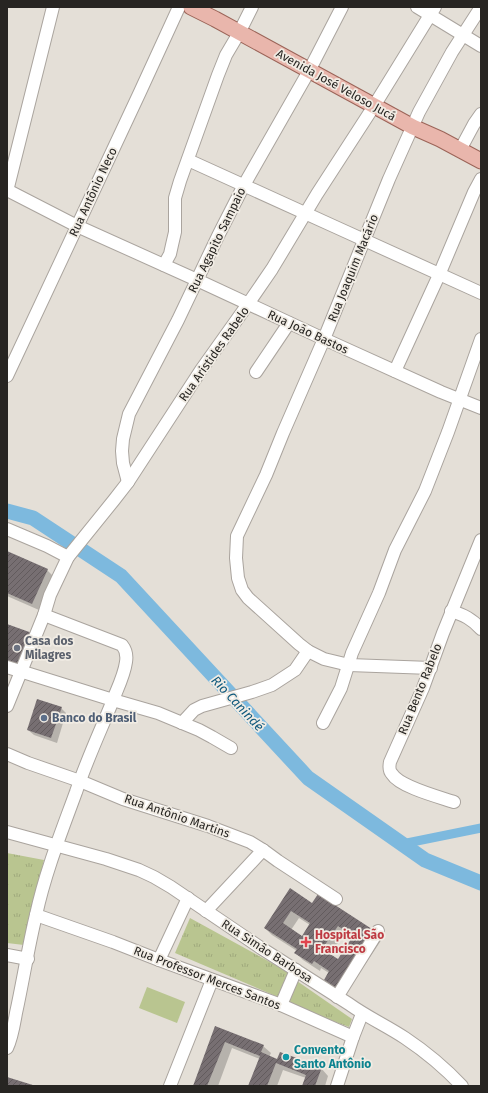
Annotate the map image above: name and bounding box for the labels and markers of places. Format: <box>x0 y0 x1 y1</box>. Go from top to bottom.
place label: Casa dos Milagres <box>25 634 74 662</box>
marker: Casa dos Milagres <box>12 643 22 653</box>
place label: Banco do Brasil <box>52 711 137 725</box>
marker: Banco do Brasil <box>39 713 49 723</box>
place label: Hospital São Francisco <box>315 928 384 956</box>
marker: Hospital São Francisco <box>300 936 312 948</box>
place label: Convento Santo Antônio <box>294 1043 371 1071</box>
marker: Convento Santo Antônio <box>281 1052 291 1062</box>

